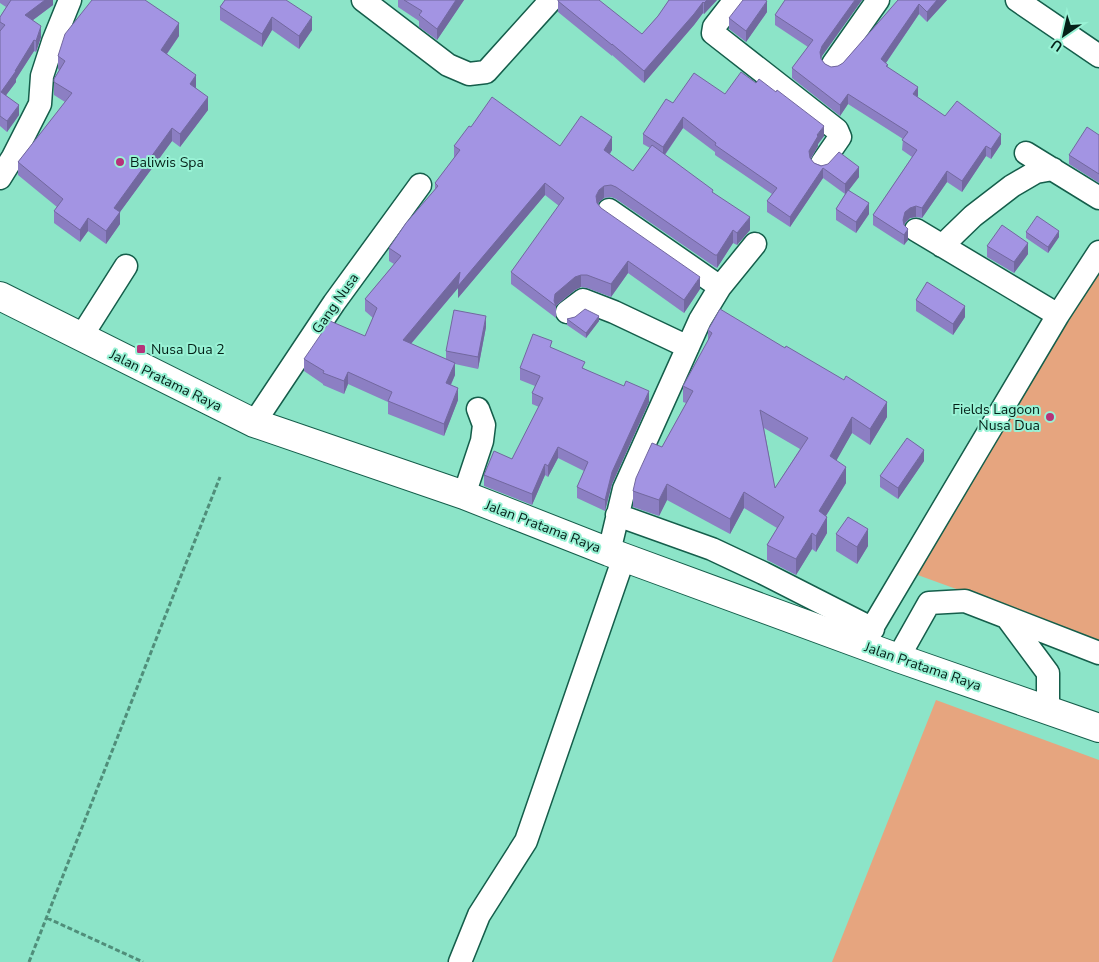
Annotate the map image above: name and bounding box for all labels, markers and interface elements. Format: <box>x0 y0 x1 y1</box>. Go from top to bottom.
north arrow <box>1039 10 1089 60</box>
text: U <box>1047 35 1067 56</box>
place label: Baliwis Spa <box>130 153 204 172</box>
marker: Baliwis Spa <box>114 156 126 168</box>
street label: Gang Nusa <box>308 269 363 337</box>
place label: Nusa Dua 2 <box>151 340 225 359</box>
marker: Nusa Dua 2 <box>135 343 147 355</box>
street label: Jalan Pratama Raya <box>106 345 225 416</box>
place label: Fields Lagoon Nusa Dua <box>952 400 1040 435</box>
marker: Fields Lagoon Nusa Dua <box>1044 411 1056 423</box>
street label: Jalan Pratama Raya <box>481 495 603 557</box>
street label: Jalan Pratama Raya <box>861 637 984 695</box>

